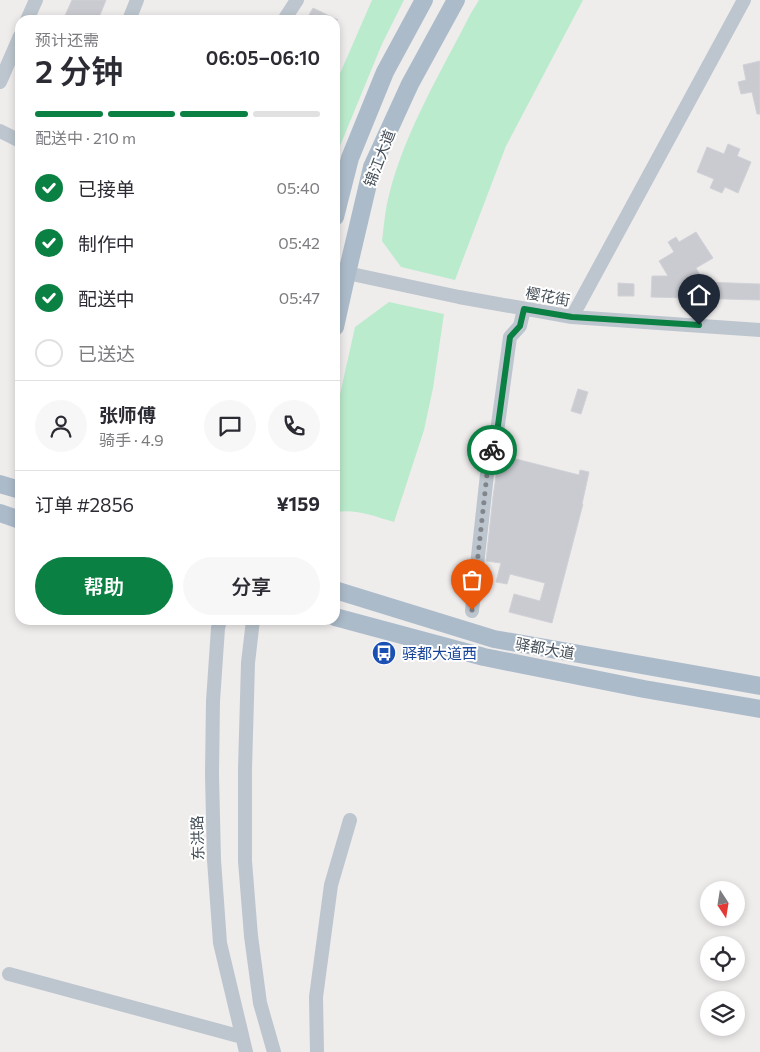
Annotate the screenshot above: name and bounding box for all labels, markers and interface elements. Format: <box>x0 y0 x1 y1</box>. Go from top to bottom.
text: 预计还需 <box>35 30 99 49</box>
text: 06:05–06:10 <box>206 46 320 69</box>
text: 2 分钟 <box>35 50 123 90</box>
street label: 锦江大道 <box>360 127 398 189</box>
text: 配送中 · 210 m <box>35 128 136 147</box>
icon: check <box>35 174 63 202</box>
text: 已接单 <box>78 177 135 200</box>
text: 05:40 <box>277 178 320 197</box>
icon: check <box>35 229 63 257</box>
text: 制作中 <box>78 232 135 255</box>
text: 05:42 <box>278 233 320 252</box>
pin <box>678 274 720 325</box>
icon: home <box>685 281 713 309</box>
street label: 樱花街 <box>524 283 572 309</box>
icon: check <box>35 284 63 312</box>
text: 配送中 <box>78 287 135 310</box>
text: 05:47 <box>279 288 320 307</box>
text: 已送达 <box>78 342 135 365</box>
button: person <box>35 400 87 452</box>
button: chat <box>204 400 256 452</box>
button: phone <box>268 400 320 452</box>
text: 张师傅 <box>99 403 156 426</box>
courier <box>467 425 517 475</box>
text: 骑手 · 4.9 <box>99 430 164 449</box>
icon: bike <box>478 436 506 464</box>
text: ¥159 <box>276 492 320 515</box>
text: 订单 #2856 <box>35 493 134 516</box>
button: 帮助 <box>35 557 173 615</box>
button: 分享 <box>183 557 320 615</box>
pin <box>451 559 493 610</box>
icon: bag <box>458 566 486 594</box>
street label: 驿都大道 <box>514 634 576 662</box>
bus stop icon: 驿都大道西 <box>371 640 397 666</box>
place label: 驿都大道西 <box>402 644 477 662</box>
street label: 东洪路 <box>187 815 207 861</box>
north arrow <box>700 881 745 926</box>
map controls <box>700 881 745 1036</box>
button: locate <box>700 936 745 981</box>
button: layers <box>700 991 745 1036</box>

